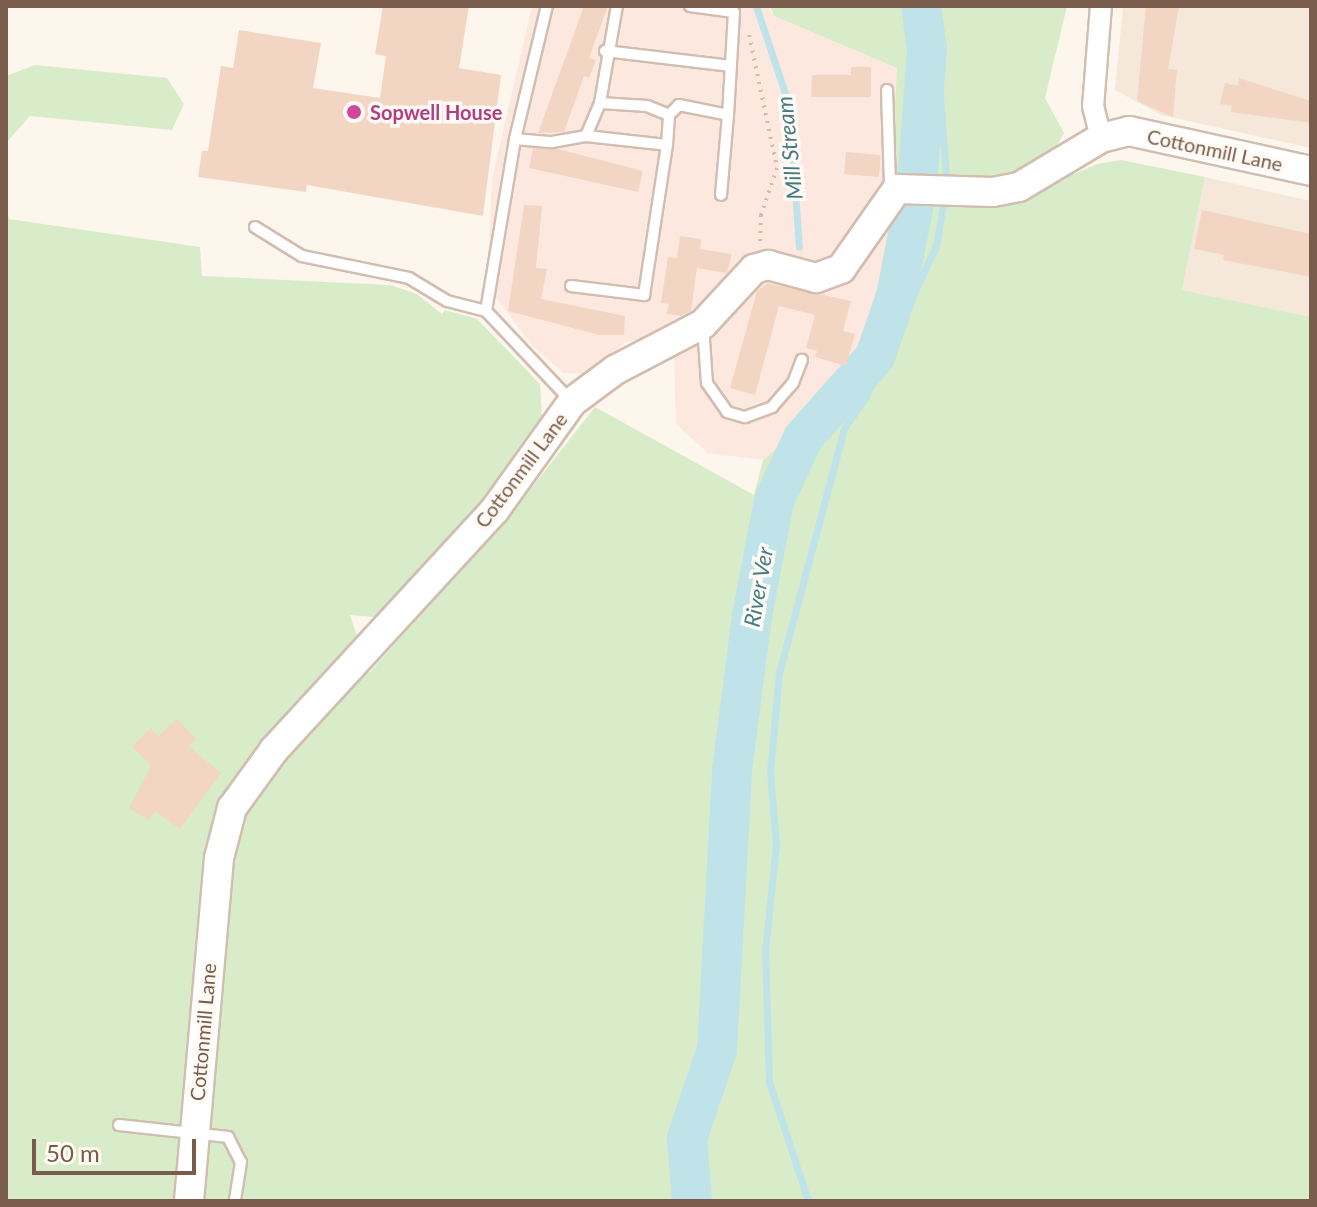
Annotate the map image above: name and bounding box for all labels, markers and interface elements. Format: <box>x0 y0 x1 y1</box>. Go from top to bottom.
water label: Mill Stream <box>770 95 808 201</box>
place label: Sopwell House <box>370 100 502 124</box>
marker: Sopwell House <box>345 103 363 121</box>
street label: Cottonmill Lane <box>1145 124 1285 176</box>
street label: Cottonmill Lane <box>470 408 572 532</box>
water label: River Ver <box>738 545 778 629</box>
street label: Cottonmill Lane <box>185 962 221 1102</box>
scale bar <box>36 1123 200 1173</box>
text: 50 m <box>46 1138 100 1167</box>

